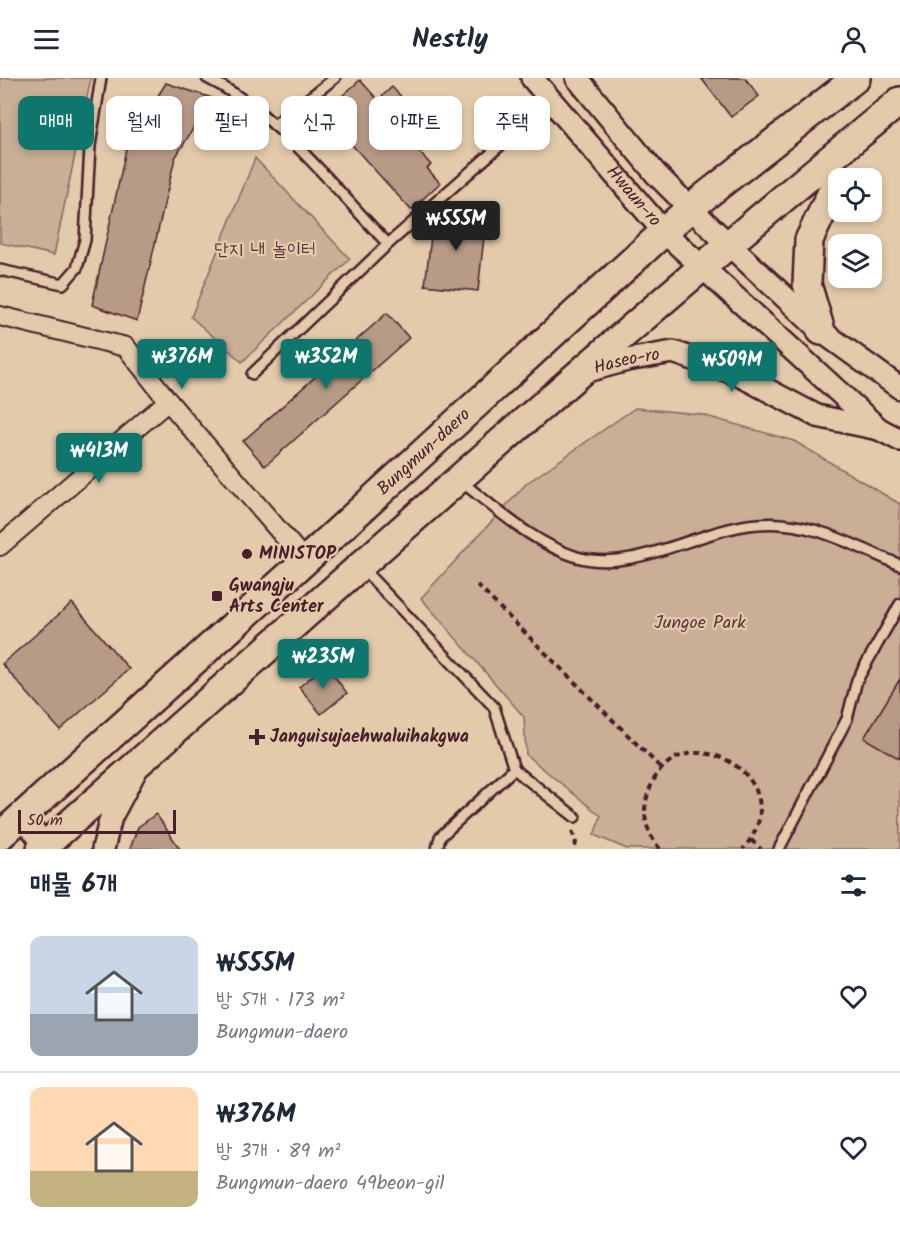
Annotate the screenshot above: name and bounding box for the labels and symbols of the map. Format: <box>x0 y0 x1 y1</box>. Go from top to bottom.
street label: Hwaun-ro <box>599 159 668 234</box>
pin: ₩555M <box>414 201 498 252</box>
park label: 단지 내 놀이터 <box>214 236 316 265</box>
pin: ₩376M <box>140 339 224 390</box>
pin: ₩352M <box>284 339 368 390</box>
street label: Haseo-ro <box>590 340 662 383</box>
pin: ₩509M <box>690 342 774 393</box>
street label: Bungmun-daero <box>370 401 478 503</box>
pin: ₩413M <box>57 433 141 484</box>
place label: MINISTOP <box>259 540 337 569</box>
marker: MINISTOP <box>240 547 254 561</box>
place label: Gwangju Arts Center <box>229 572 325 622</box>
marker: Gwangju Arts Center <box>210 589 224 603</box>
park label: Jungoe Park <box>654 609 746 638</box>
pin: ₩235M <box>281 639 365 690</box>
place label: Janguisujaehwaluihakgwa <box>270 723 469 752</box>
marker: Janguisujaehwaluihakgwa <box>248 728 266 746</box>
scale bar <box>18 807 176 834</box>

